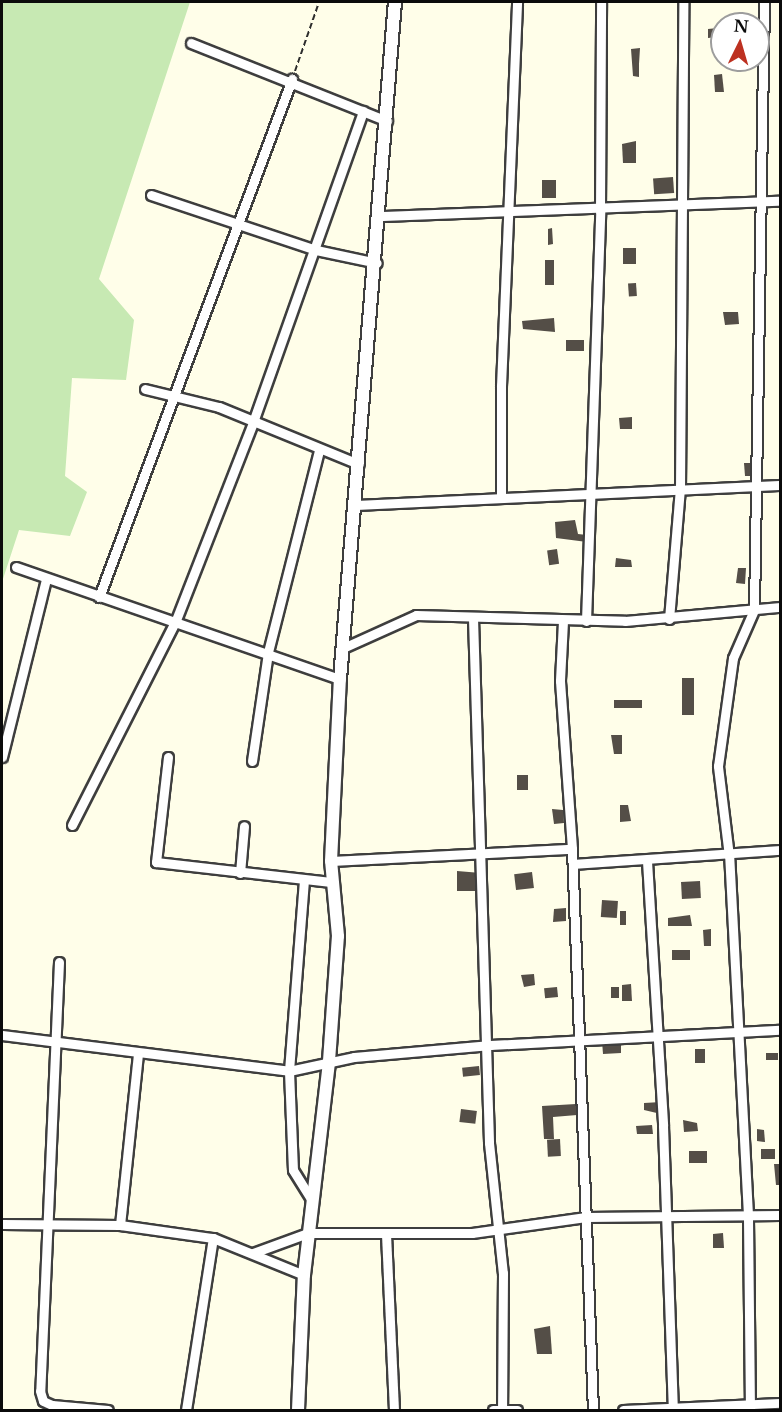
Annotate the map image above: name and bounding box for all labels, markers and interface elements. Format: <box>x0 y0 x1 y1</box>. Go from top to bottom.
north arrow <box>710 12 770 72</box>
text: N <box>733 15 750 37</box>

